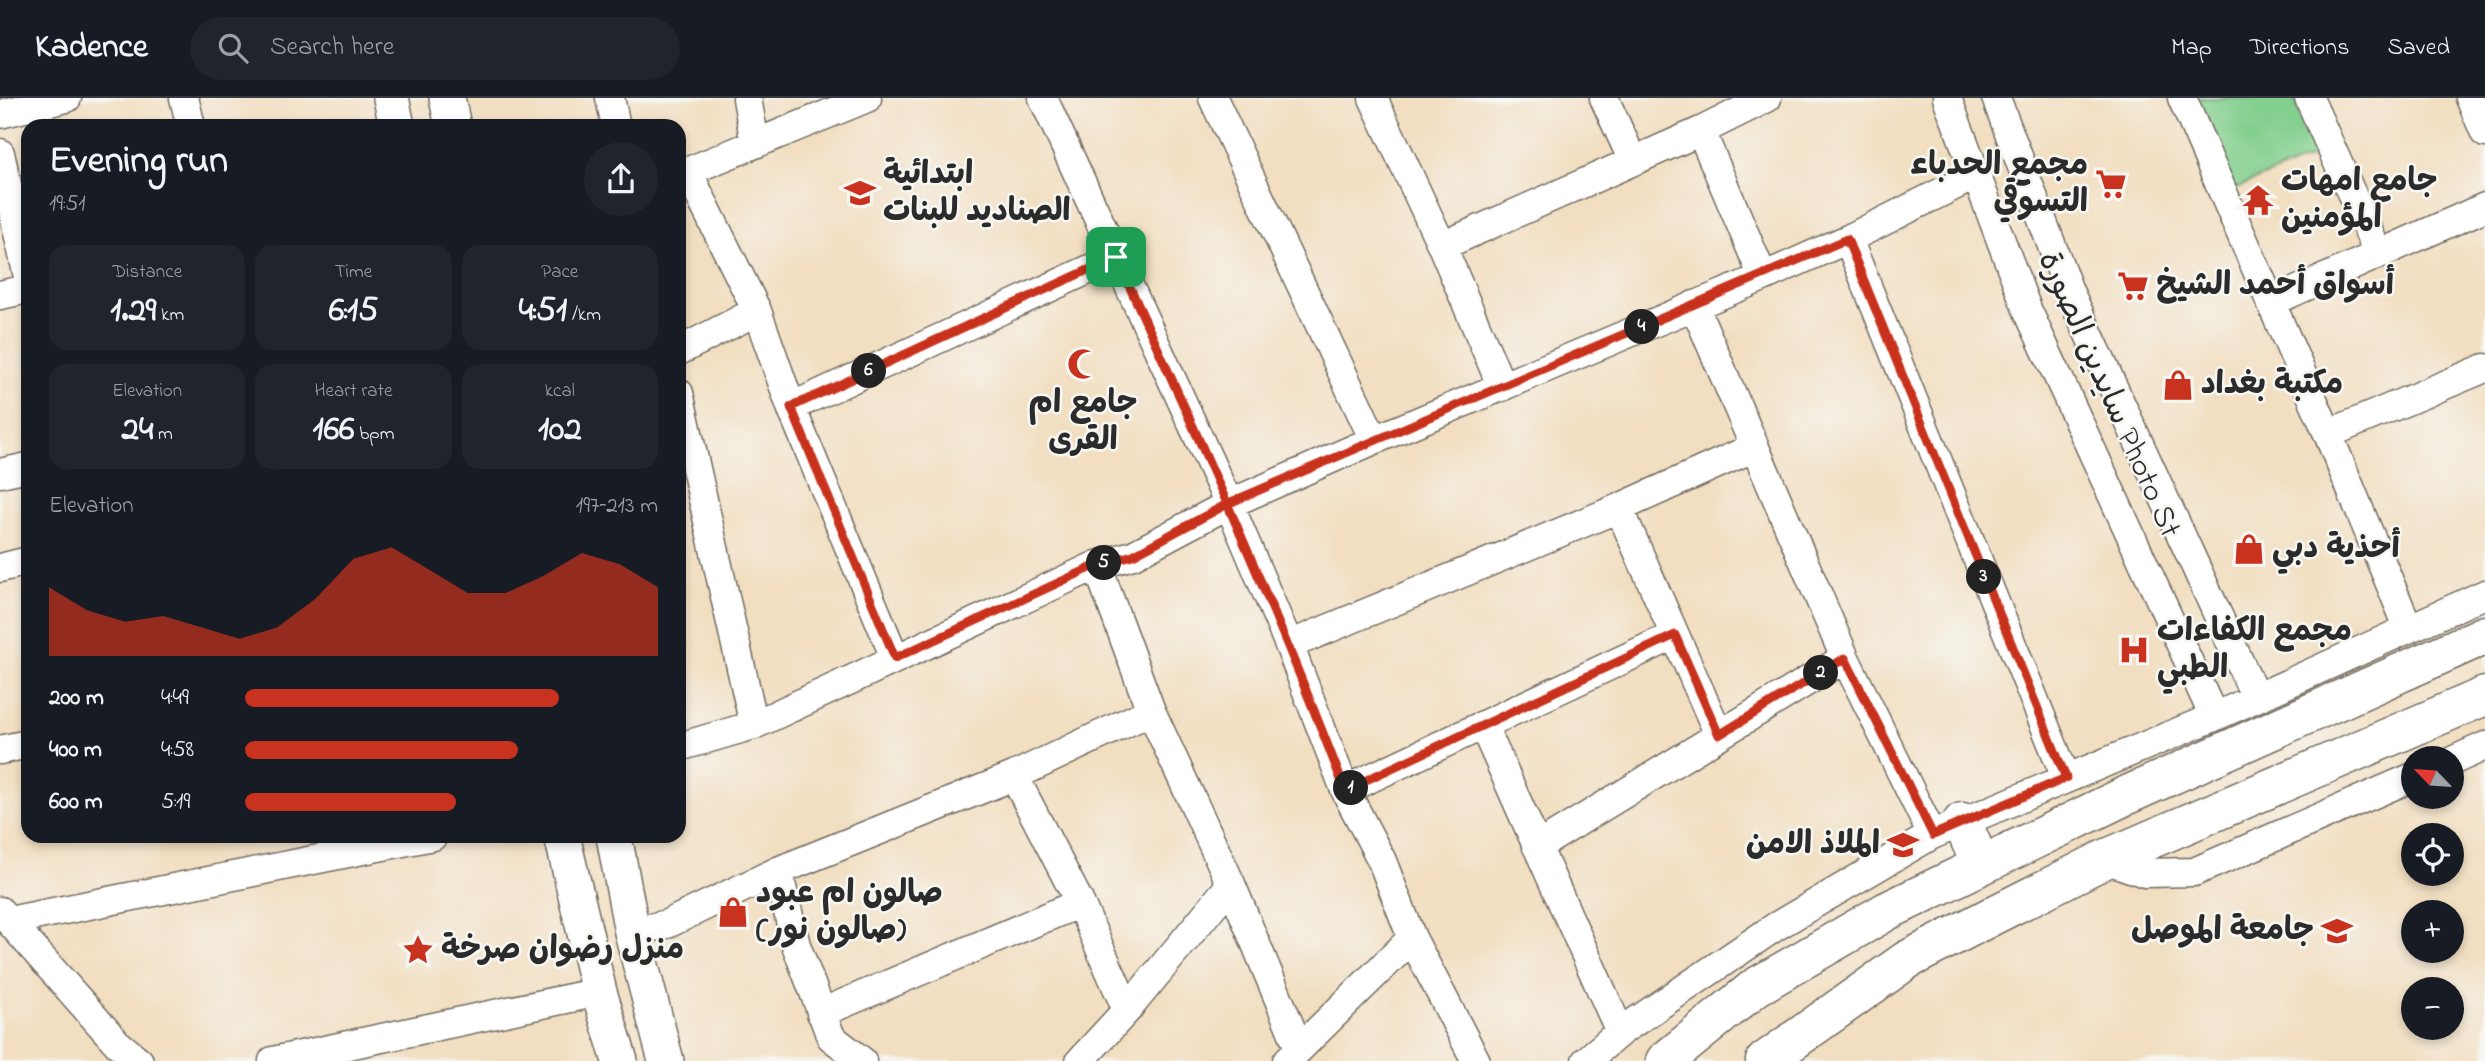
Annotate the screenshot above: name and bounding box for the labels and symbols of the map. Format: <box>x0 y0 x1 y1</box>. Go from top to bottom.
place label: مجمع الحدباء التسوقي <box>1910 143 2088 227</box>
place label: ابتدائية الصناديد للبنات <box>883 152 1071 236</box>
place label: جامع امهات المؤمنين <box>2281 159 2437 243</box>
supermarket icon: مجمع الحدباء التسوقي <box>2094 167 2128 201</box>
school or university icon: ابتدائية الصناديد للبنات <box>843 176 877 210</box>
temple icon: جامع امهات المؤمنين <box>2241 183 2275 217</box>
pin <box>1086 227 1146 287</box>
street label: سايدين الصورة Photo St <box>2024 244 2192 546</box>
place label: أسواق أحمد الشيخ <box>2156 263 2395 310</box>
supermarket icon: أسواق أحمد الشيخ <box>2116 269 2150 303</box>
pin: 4 <box>1624 310 1660 344</box>
mosque icon: جامع ام القرى <box>1066 347 1100 381</box>
pin: 6 <box>852 354 886 388</box>
place label: مكتبة بغداد <box>2201 362 2343 409</box>
shop icon: مكتبة بغداد <box>2161 368 2195 402</box>
place label: جامع ام القرى <box>1029 381 1137 465</box>
place label: أحذية دبي <box>2272 526 2400 575</box>
shop icon: أحذية دبي <box>2232 532 2266 566</box>
pin: 5 <box>1086 546 1122 580</box>
pin: 3 <box>1966 560 2002 594</box>
place label: مجمع الكفاءات الطبي <box>2157 609 2352 695</box>
hospital icon: مجمع الكفاءات الطبي <box>2117 633 2151 667</box>
pin: 2 <box>1804 656 1839 690</box>
north arrow <box>2401 746 2464 808</box>
pin: 1 <box>1334 770 1368 806</box>
place label: الملاذ الامن <box>1746 822 1880 869</box>
school or university icon: الملاذ الامن <box>1886 828 1920 862</box>
place label: صالون ام عبود (صالون نور) <box>756 871 943 955</box>
shop icon: صالون ام عبود (صالون نور) <box>716 895 750 929</box>
place label: جامعة الموصل <box>2131 908 2314 955</box>
school or university icon: جامعة الموصل <box>2320 914 2354 948</box>
place label: منزل رضوان صرخة <box>441 927 684 974</box>
place icon: منزل رضوان صرخة <box>401 933 435 967</box>

